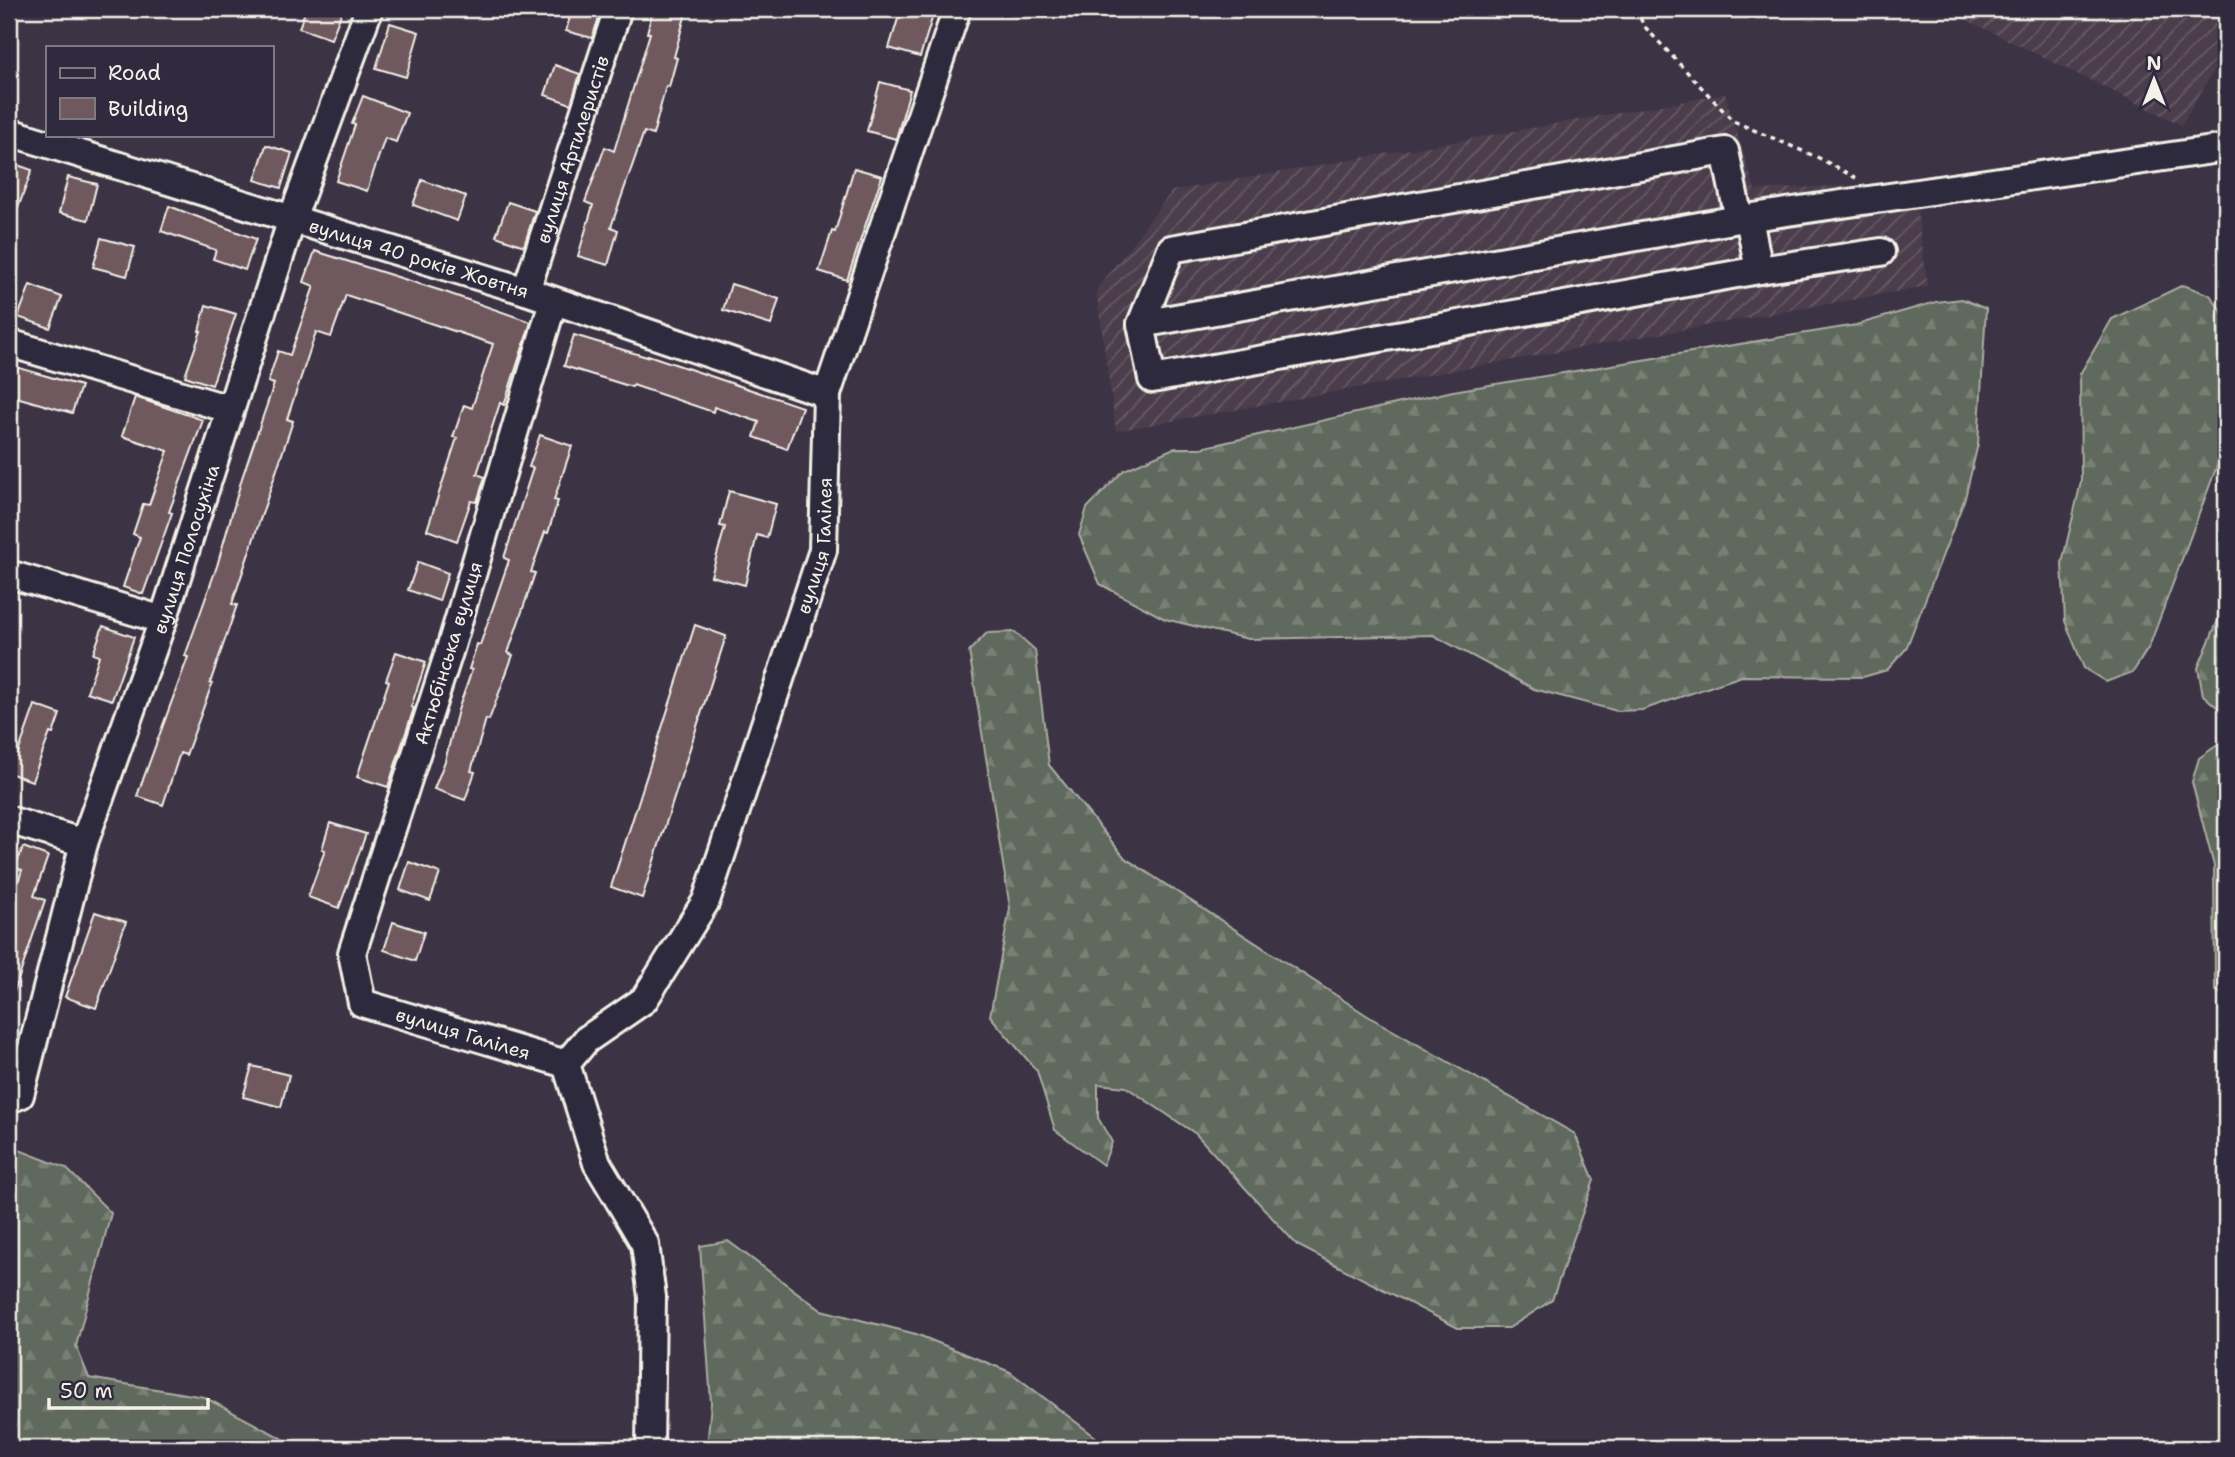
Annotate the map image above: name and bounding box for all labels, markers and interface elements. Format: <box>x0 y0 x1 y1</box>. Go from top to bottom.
legend <box>46 46 273 136</box>
north arrow <box>2120 46 2190 116</box>
text: N <box>2146 51 2162 76</box>
street label: вулиця Артилеристів <box>530 52 615 247</box>
text: Road <box>108 59 161 87</box>
text: Building <box>108 95 188 123</box>
street label: вулиця 40 років Жовтня <box>306 213 532 304</box>
street label: вулиця Полосухіна <box>147 461 225 637</box>
street label: вулиця Галілея <box>791 477 838 617</box>
street label: Актюбінська вулиця <box>409 558 488 748</box>
street label: вулиця Галілея <box>393 1002 533 1066</box>
scale bar <box>49 1366 208 1410</box>
text: 50 m <box>60 1377 113 1405</box>

